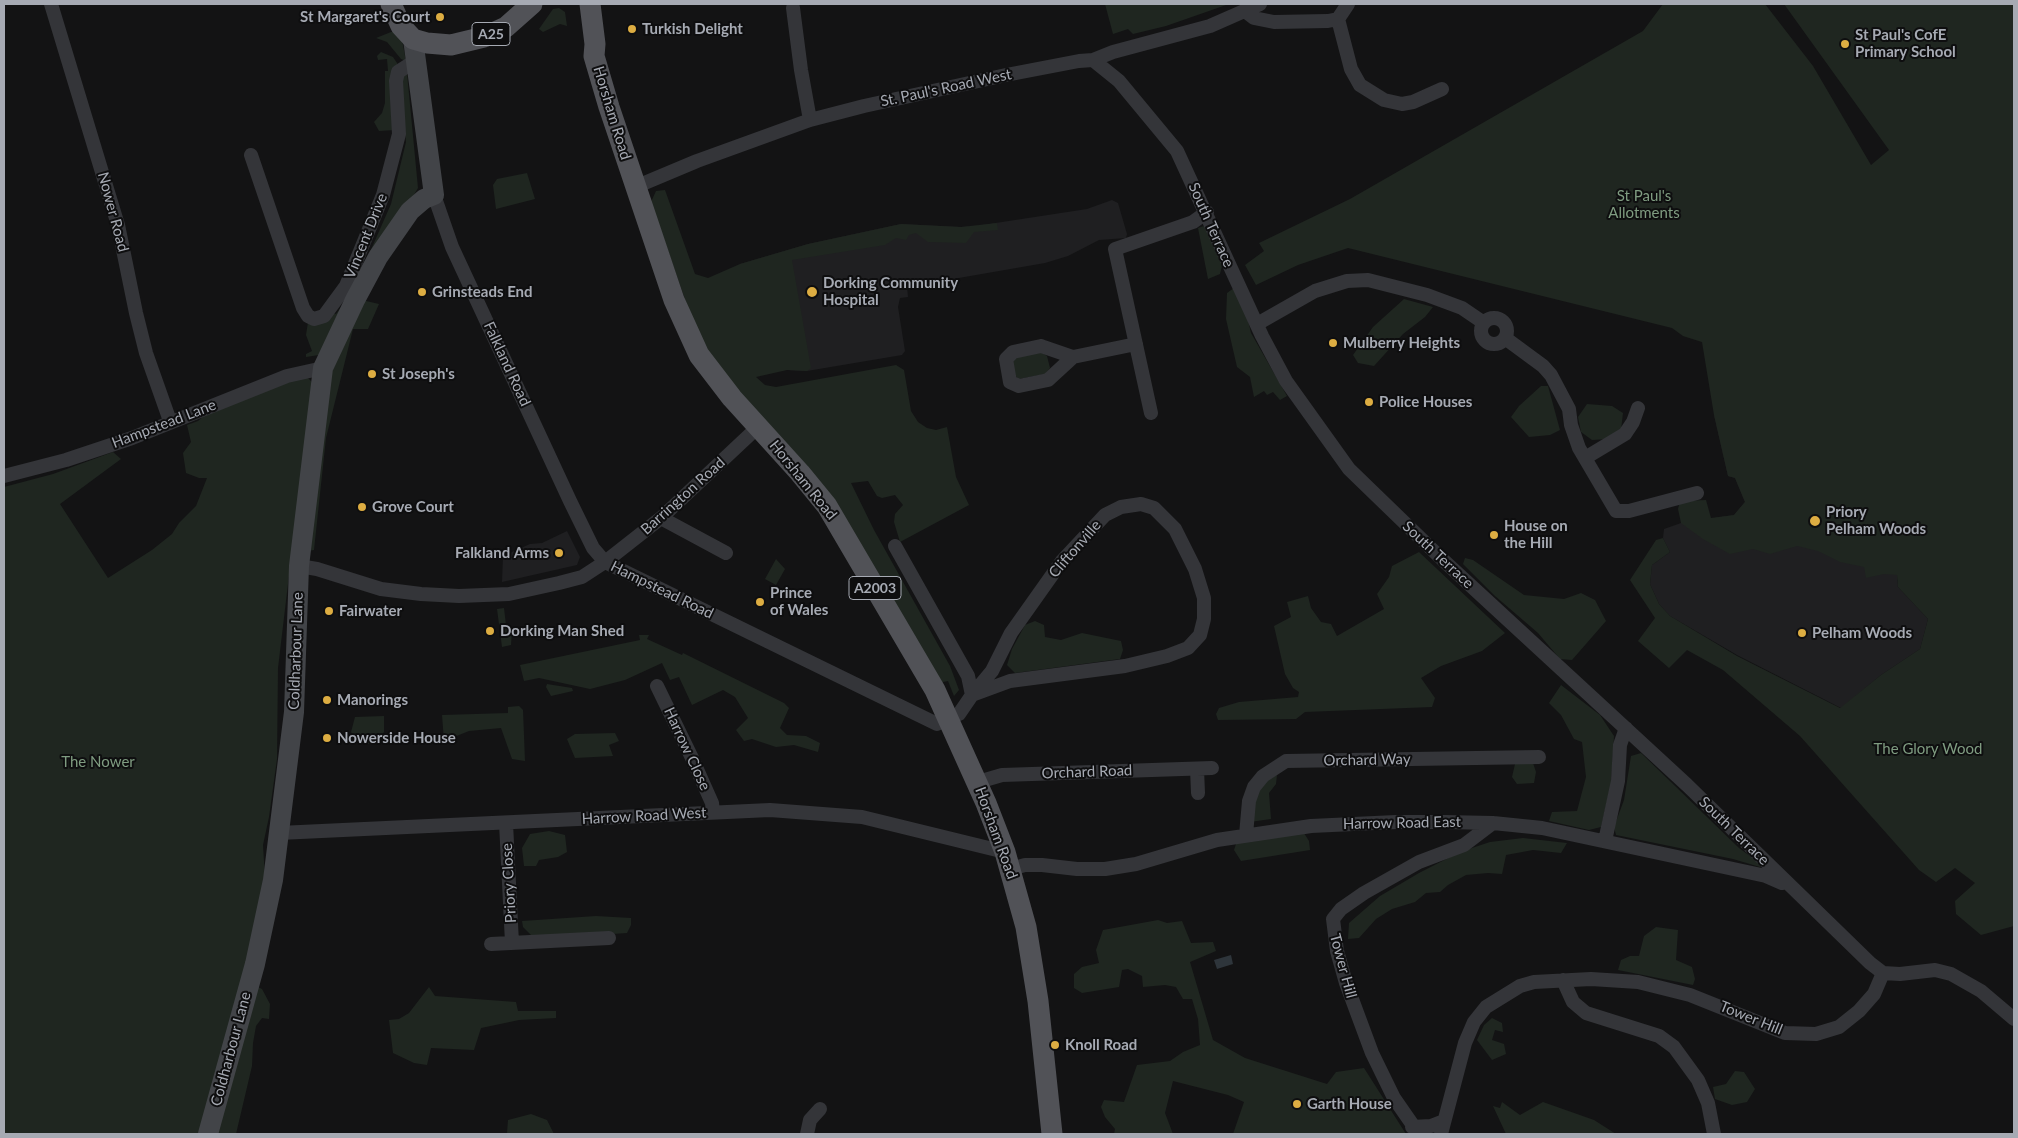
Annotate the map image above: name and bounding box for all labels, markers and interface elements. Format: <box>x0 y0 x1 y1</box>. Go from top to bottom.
place label: St Margaret's Court <box>300 8 430 26</box>
marker: St Margaret's Court <box>434 11 446 23</box>
place label: Turkish Delight <box>642 20 743 38</box>
road number: A25 <box>472 22 510 46</box>
marker: Turkish Delight <box>626 23 638 35</box>
place label: St Paul's CofE Primary School <box>1855 26 1956 61</box>
marker: St Paul's CofE Primary School <box>1839 38 1851 50</box>
street label: Horsham Road <box>589 64 635 162</box>
street label: St. Paul's Road West <box>879 65 1013 111</box>
street label: Nower Road <box>94 170 132 254</box>
street label: South Terrace <box>1184 180 1238 270</box>
park label: St Paul's Allotments <box>1608 187 1680 222</box>
street label: Vincent Drive <box>341 191 391 281</box>
place label: Dorking Community Hospital <box>823 274 958 309</box>
place label: Grinsteads End <box>432 283 533 301</box>
marker: Dorking Community Hospital <box>805 285 819 299</box>
marker: Grinsteads End <box>416 286 428 298</box>
street label: Falkland Road <box>480 319 534 409</box>
place label: Mulberry Heights <box>1343 334 1460 352</box>
marker: Mulberry Heights <box>1327 337 1339 349</box>
place label: St Joseph's <box>382 365 455 383</box>
marker: St Joseph's <box>366 368 378 380</box>
place label: Police Houses <box>1379 393 1472 411</box>
street label: Hampstead Lane <box>109 396 219 452</box>
marker: Police Houses <box>1363 396 1375 408</box>
street label: Horsham Road <box>766 437 840 523</box>
street label: Barrington Road <box>637 453 729 539</box>
place label: Grove Court <box>372 498 454 516</box>
marker: Grove Court <box>356 501 368 513</box>
place label: Priory Pelham Woods <box>1826 503 1926 538</box>
marker: Priory Pelham Woods <box>1808 514 1822 528</box>
street label: Cliftonville <box>1045 517 1105 581</box>
street label: South Terrace <box>1399 517 1477 593</box>
place label: House on the Hill <box>1504 517 1568 552</box>
marker: House on the Hill <box>1488 529 1500 541</box>
place label: Falkland Arms <box>455 544 549 562</box>
marker: Falkland Arms <box>553 547 565 559</box>
street label: Hampstead Road <box>608 557 716 623</box>
road number: A2003 <box>849 576 901 600</box>
place label: Prince of Wales <box>770 584 828 619</box>
street label: Coldharbour Lane <box>285 592 307 710</box>
marker: Prince of Wales <box>754 596 766 608</box>
place label: Fairwater <box>339 602 402 620</box>
marker: Fairwater <box>323 605 335 617</box>
place label: Dorking Man Shed <box>500 622 624 640</box>
place label: Pelham Woods <box>1812 624 1912 642</box>
marker: Dorking Man Shed <box>484 625 496 637</box>
marker: Pelham Woods <box>1796 627 1808 639</box>
place label: Manorings <box>337 691 408 709</box>
marker: Manorings <box>321 694 333 706</box>
street label: Harrow Close <box>660 705 714 793</box>
place label: Nowerside House <box>337 729 456 747</box>
marker: Nowerside House <box>321 732 333 744</box>
park label: The Glory Wood <box>1874 740 1982 758</box>
street label: Orchard Way <box>1323 750 1411 770</box>
park label: The Nower <box>61 753 135 771</box>
street label: Orchard Road <box>1041 761 1133 783</box>
street label: Horsham Road <box>971 784 1021 882</box>
street label: South Terrace <box>1695 793 1773 869</box>
street label: Harrow Road West <box>581 804 707 828</box>
street label: Harrow Road East <box>1343 813 1461 833</box>
street label: Priory Close <box>498 843 520 923</box>
street label: Tower Hill <box>1326 932 1360 1000</box>
street label: Coldharbour Lane <box>207 990 255 1108</box>
street label: Tower Hill <box>1717 997 1785 1039</box>
place label: Knoll Road <box>1065 1036 1137 1054</box>
marker: Knoll Road <box>1049 1039 1061 1051</box>
place label: Garth House <box>1307 1095 1392 1113</box>
marker: Garth House <box>1291 1098 1303 1110</box>

